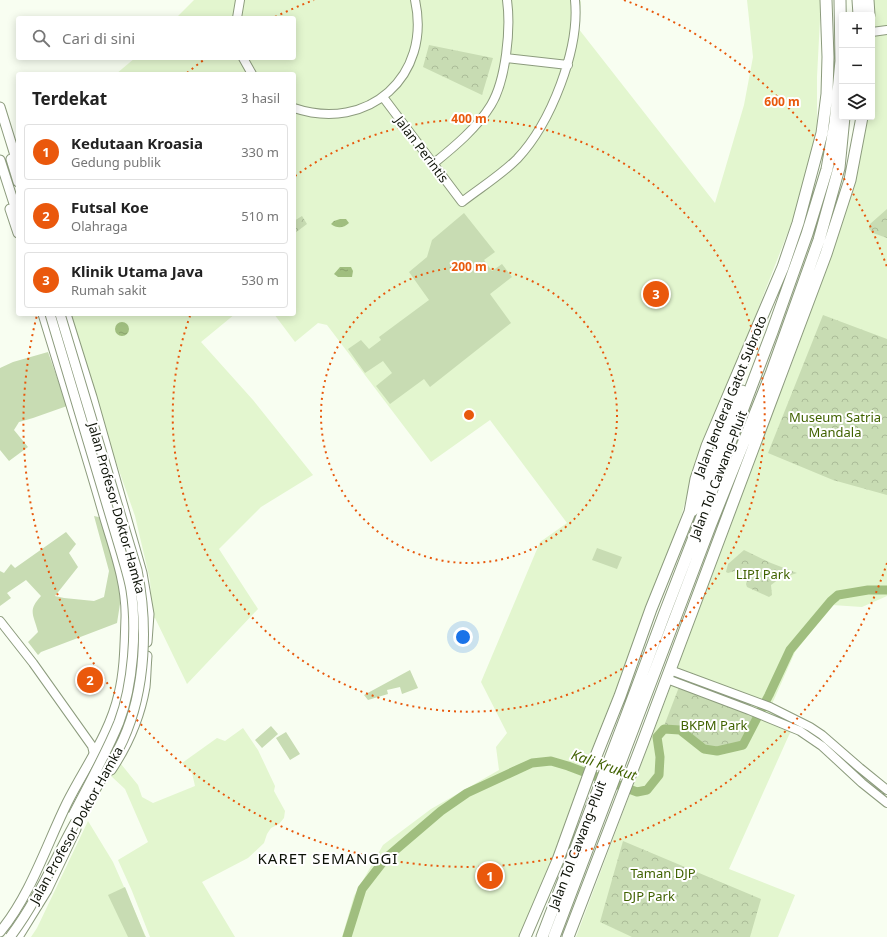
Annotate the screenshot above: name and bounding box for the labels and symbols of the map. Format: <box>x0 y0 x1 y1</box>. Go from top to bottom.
text: 600 m <box>764 93 800 110</box>
street label: Jalan Perintis <box>390 110 453 186</box>
text: 400 m <box>451 110 487 127</box>
text: 200 m <box>451 258 487 275</box>
pin: 3 <box>643 279 669 309</box>
street label: Jalan Jenderal Gatot Subroto <box>689 313 771 481</box>
centre of rings <box>462 408 476 422</box>
street label: Jalan Tol Cawang–Pluit <box>684 408 751 544</box>
park label: Museum Satria Mandala <box>789 408 881 441</box>
street label: Jalan Profesor Doktor Hamka <box>83 418 150 596</box>
park label: LIPI Park <box>736 565 790 583</box>
your location <box>453 627 473 647</box>
pin: 2 <box>77 665 103 695</box>
park label: BKPM Park <box>680 716 748 734</box>
street label: Jalan Profesor Doktor Hamka <box>24 743 127 909</box>
water label: Kali Krukut <box>569 744 641 785</box>
street label: Jalan Tol Cawang–Pluit <box>543 778 610 914</box>
district label: KARET SEMANGGI <box>258 848 398 868</box>
pin: 1 <box>477 861 503 891</box>
park label: Taman DJP <box>630 864 696 882</box>
park label: DJP Park <box>623 887 675 905</box>

